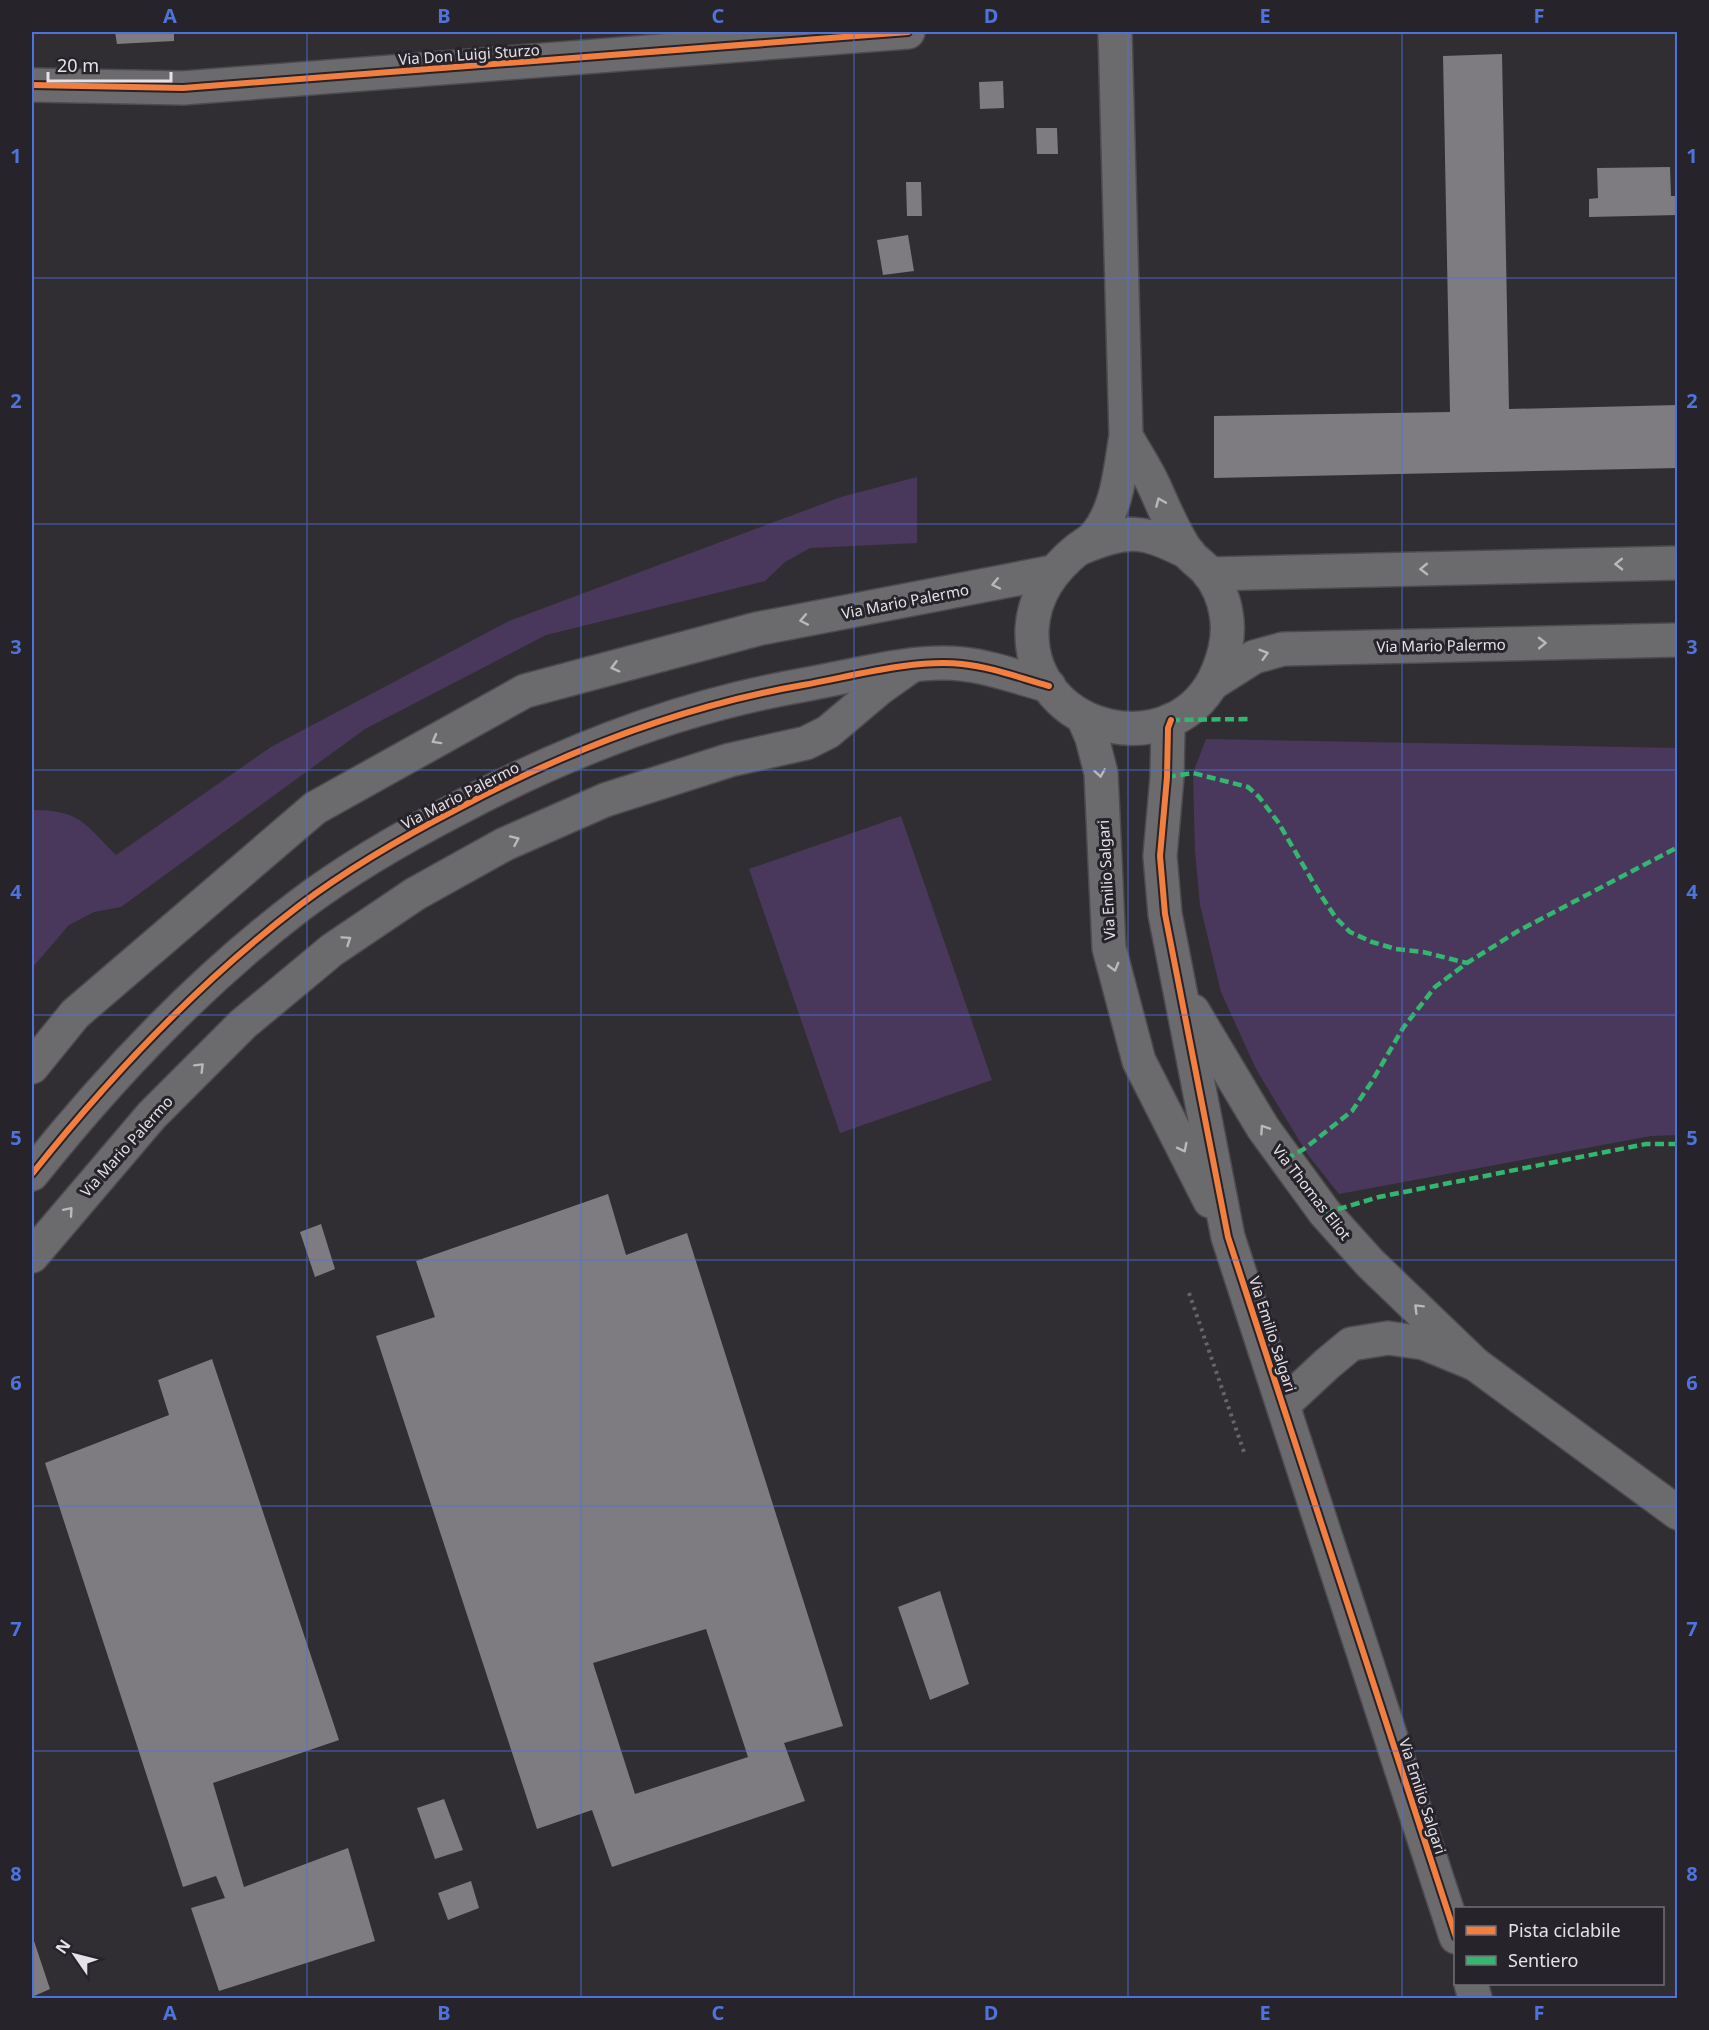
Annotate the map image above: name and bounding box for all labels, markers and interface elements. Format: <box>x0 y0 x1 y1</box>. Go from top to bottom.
text: A <box>163 2 177 29</box>
text: B <box>437 2 451 29</box>
text: C <box>712 2 725 29</box>
text: D <box>984 2 998 29</box>
text: E <box>1259 2 1271 29</box>
text: F <box>1534 2 1544 29</box>
street label: Via Don Luigi Sturzo <box>398 39 540 69</box>
scale bar <box>48 45 171 83</box>
text: 20 m <box>57 53 99 77</box>
text: 1 <box>10 142 22 169</box>
text: 1 <box>1686 142 1698 169</box>
text: 2 <box>10 387 22 414</box>
text: 2 <box>1686 387 1698 414</box>
one-way arrow <box>1156 497 1168 508</box>
one-way arrow <box>1615 558 1624 571</box>
one-way arrow <box>1420 563 1429 575</box>
one-way arrow <box>991 576 1001 589</box>
street label: Via Mario Palermo <box>840 579 970 623</box>
one-way arrow <box>800 613 810 626</box>
text: 3 <box>10 633 22 660</box>
text: 3 <box>1686 633 1698 660</box>
street label: Via Mario Palermo <box>1376 634 1506 656</box>
one-way arrow <box>1538 636 1547 649</box>
one-way arrow <box>1258 649 1269 661</box>
one-way arrow <box>610 659 620 672</box>
one-way arrow <box>432 733 442 744</box>
street label: Via Mario Palermo <box>398 757 522 833</box>
one-way arrow <box>1093 768 1105 778</box>
street label: Via Emilio Salgari <box>1093 819 1119 941</box>
one-way arrow <box>508 835 519 847</box>
text: 4 <box>10 878 22 905</box>
text: 4 <box>1686 878 1698 905</box>
one-way arrow <box>341 936 352 947</box>
one-way arrow <box>1107 961 1119 972</box>
one-way arrow <box>192 1063 203 1074</box>
street label: Via Mario Palermo <box>75 1091 177 1201</box>
text: 5 <box>10 1124 22 1151</box>
one-way arrow <box>1260 1124 1271 1135</box>
text: 5 <box>1686 1124 1698 1151</box>
street label: Via Thomas Eliot <box>1268 1140 1356 1244</box>
one-way arrow <box>1176 1142 1188 1153</box>
one-way arrow <box>62 1207 73 1218</box>
street label: Via Emilio Salgari <box>1245 1274 1301 1394</box>
one-way arrow <box>1414 1305 1425 1316</box>
text: 6 <box>10 1369 22 1396</box>
text: 6 <box>1686 1369 1698 1396</box>
text: 7 <box>10 1615 22 1642</box>
text: 7 <box>1686 1615 1698 1642</box>
street label: Via Emilio Salgari <box>1395 1736 1451 1856</box>
text: 8 <box>10 1860 22 1887</box>
text: 8 <box>1686 1860 1698 1887</box>
legend <box>1454 1907 1664 1985</box>
text: Pista ciclabile <box>1508 1918 1621 1942</box>
north arrow <box>45 1925 105 1985</box>
text: N <box>50 1935 75 1958</box>
text: Sentiero <box>1508 1948 1578 1972</box>
text: A <box>163 1999 177 2026</box>
text: B <box>437 1999 451 2026</box>
text: C <box>712 1999 725 2026</box>
text: D <box>984 1999 998 2026</box>
text: E <box>1259 1999 1271 2026</box>
text: F <box>1534 1999 1544 2026</box>

